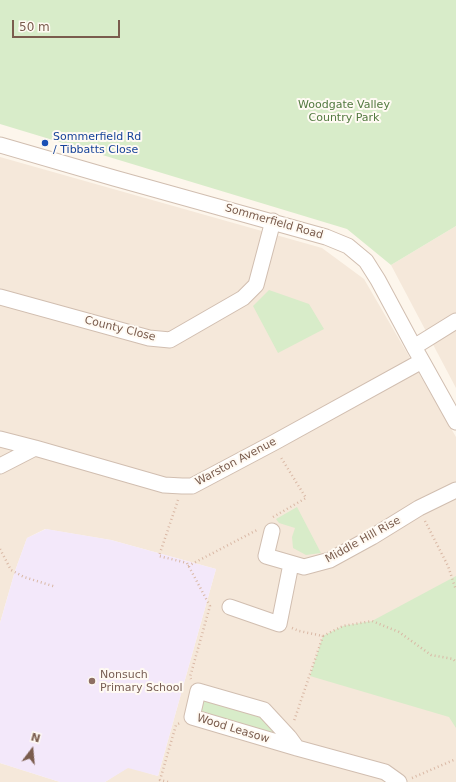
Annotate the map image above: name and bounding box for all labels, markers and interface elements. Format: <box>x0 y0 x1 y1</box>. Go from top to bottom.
scale bar <box>14 12 122 38</box>
text: 50 m <box>19 20 50 34</box>
park label: Woodgate Valley Country Park <box>298 98 390 124</box>
place label: Sommerfield Rd / Tibbatts Close <box>53 130 141 156</box>
marker: Sommerfield Rd / Tibbatts Close <box>40 138 50 148</box>
street label: Sommerfield Road <box>224 202 324 242</box>
street label: County Close <box>83 314 157 344</box>
street label: Warston Avenue <box>193 435 279 489</box>
street label: Middle Hill Rise <box>323 514 403 566</box>
place label: Nonsuch Primary School <box>100 668 183 694</box>
marker: Nonsuch Primary School <box>87 676 97 686</box>
street label: Wood Leasow <box>195 712 271 746</box>
north arrow <box>12 730 52 770</box>
text: N <box>29 730 42 746</box>

